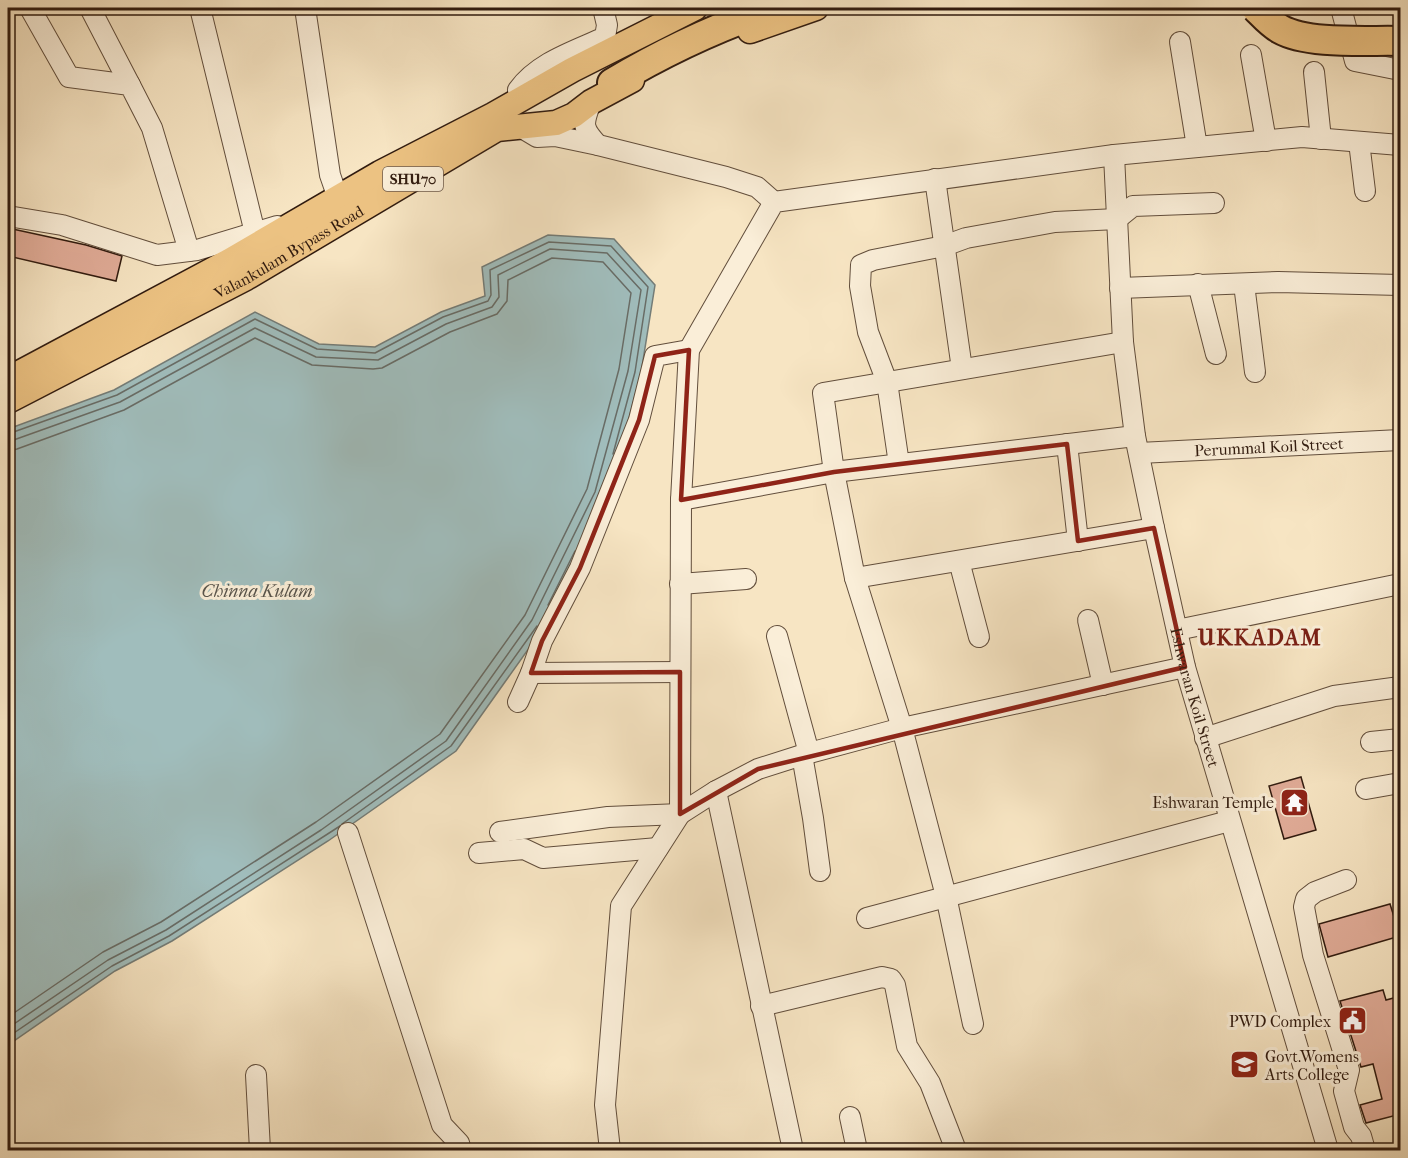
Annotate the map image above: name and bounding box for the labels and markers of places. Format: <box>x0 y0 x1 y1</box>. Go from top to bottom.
temple icon: Eshwaran Temple <box>1279 786 1311 818</box>
place label: Eshwaran Temple <box>1152 793 1274 812</box>
public building icon: PWD Complex <box>1336 1005 1368 1037</box>
place label: PWD Complex <box>1229 1012 1332 1031</box>
place label: Govt.Womens Arts College <box>1264 1047 1359 1084</box>
school or university icon: Govt.Womens Arts College <box>1228 1049 1260 1081</box>

